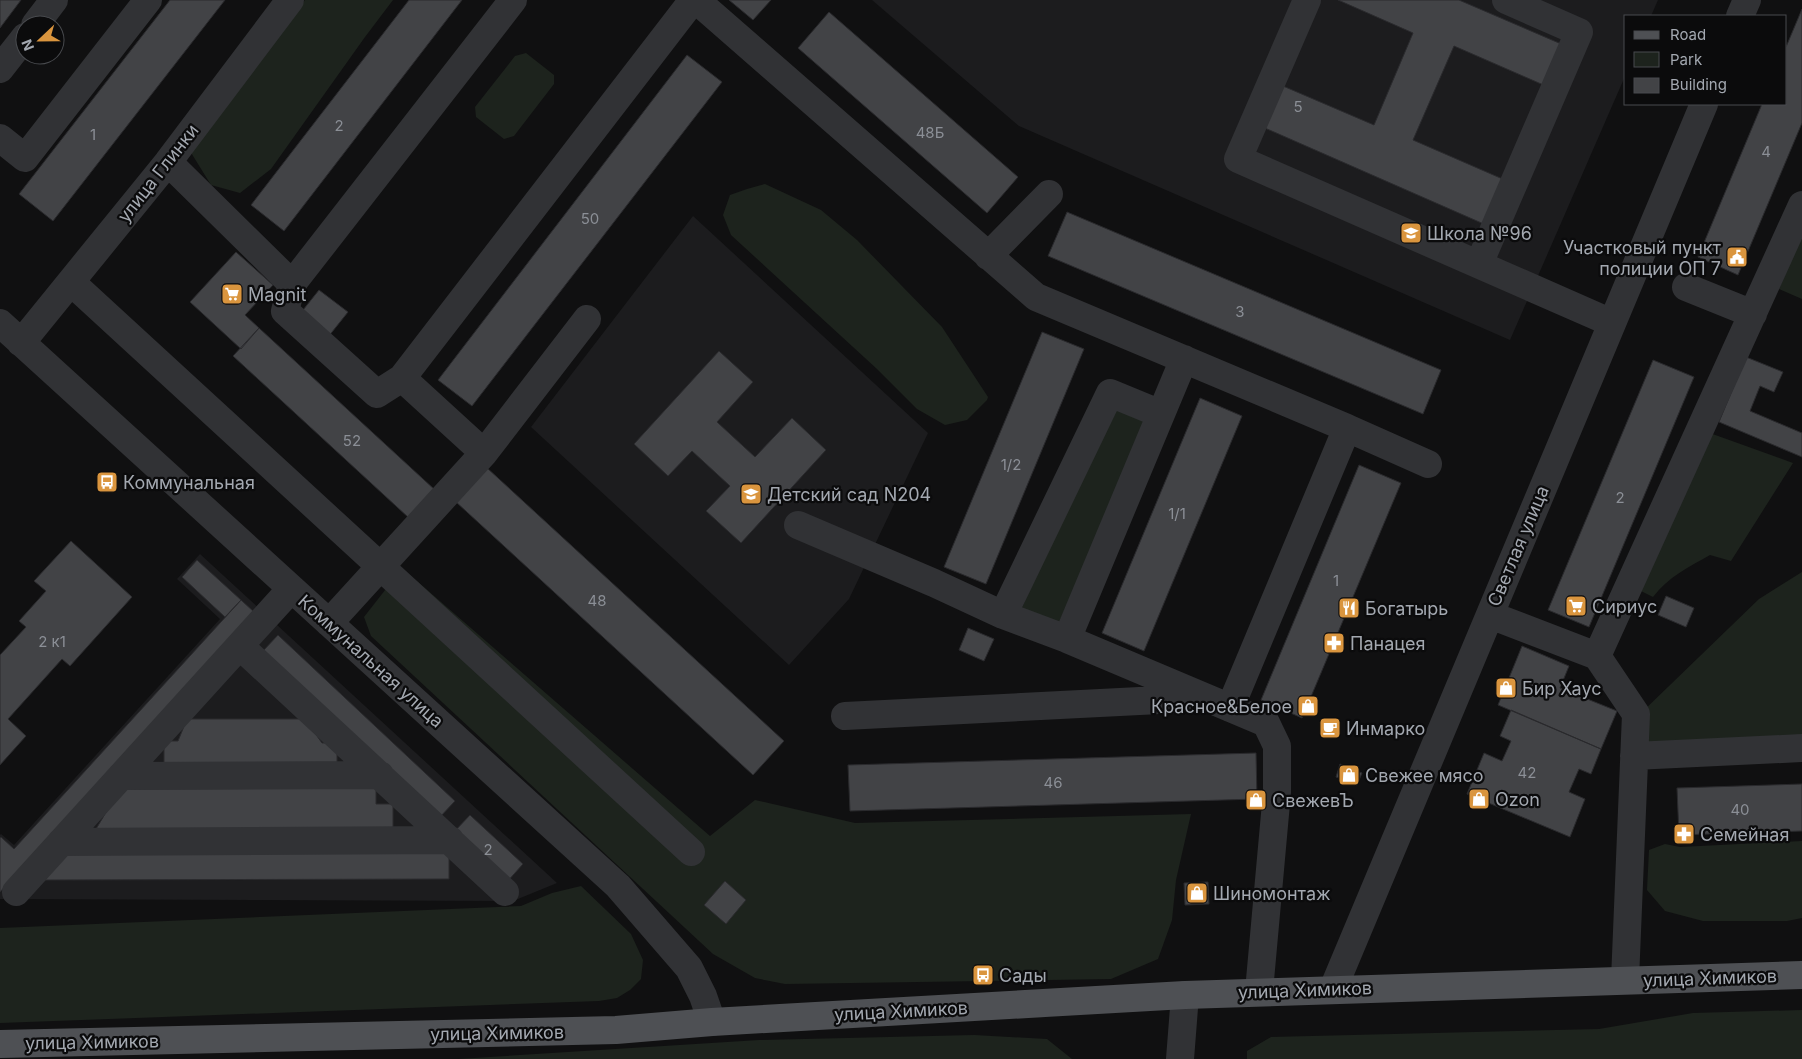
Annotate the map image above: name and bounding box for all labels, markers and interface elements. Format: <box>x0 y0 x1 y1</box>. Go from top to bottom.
north arrow <box>15 15 65 65</box>
legend <box>1624 15 1787 105</box>
text: Road <box>1670 25 1706 44</box>
text: N <box>18 37 37 53</box>
text: Park <box>1670 50 1703 69</box>
text: Building <box>1670 75 1727 94</box>
house number: 5 <box>1293 97 1303 116</box>
house number: 2 <box>334 116 344 135</box>
street label: улица Глинки <box>113 120 203 226</box>
house number: 48Б <box>916 123 944 142</box>
house number: 1 <box>90 125 96 144</box>
house number: 4 <box>1761 142 1771 161</box>
house number: 50 <box>581 209 599 228</box>
school or university icon: Школа №96 <box>1399 221 1423 245</box>
place label: Школа №96 <box>1427 223 1532 244</box>
place label: Участковый пункт полиции ОП 7 <box>1563 237 1722 279</box>
public building icon: Участковый пункт полиции ОП 7 <box>1725 245 1749 269</box>
supermarket icon: Magnit <box>220 282 244 306</box>
place label: Magnit <box>248 284 306 305</box>
house number: 3 <box>1235 302 1245 321</box>
house number: 52 <box>343 431 361 450</box>
house number: 1/2 <box>1001 455 1021 474</box>
bus stop icon: Коммунальная <box>95 470 119 494</box>
place label: Коммунальная <box>123 472 255 493</box>
school or university icon: Детский сад N204 <box>739 482 763 506</box>
street label: Светлая улица <box>1483 483 1553 609</box>
place label: Детский сад N204 <box>767 484 931 505</box>
house number: 2 <box>1615 488 1625 507</box>
house number: 1/1 <box>1168 504 1186 523</box>
house number: 1 <box>1333 571 1339 590</box>
street label: Коммунальная улица <box>294 590 448 732</box>
house number: 48 <box>588 591 606 610</box>
supermarket icon: Сириус <box>1564 594 1588 618</box>
restaurant icon: Богатырь <box>1337 596 1361 620</box>
place label: Сириус <box>1592 596 1657 617</box>
place label: Богатырь <box>1365 598 1448 619</box>
pharmacy icon: Панацея <box>1322 631 1346 655</box>
house number: 2 к1 <box>38 632 66 651</box>
place label: Панацея <box>1350 633 1425 654</box>
shop icon: Бир Хаус <box>1494 676 1518 700</box>
place label: Бир Хаус <box>1522 678 1602 699</box>
shop icon: Красное&Белое <box>1296 694 1320 718</box>
place label: Красное&Белое <box>1151 696 1292 717</box>
cafe icon: Инмарко <box>1318 716 1342 740</box>
place label: Инмарко <box>1346 718 1425 739</box>
shop icon: Свежее мясо <box>1337 763 1361 787</box>
house number: 42 <box>1518 763 1536 782</box>
place label: Свежее мясо <box>1365 765 1484 786</box>
house number: 46 <box>1044 773 1063 792</box>
shop icon: Ozon <box>1467 787 1491 811</box>
shop icon: СвежевЪ <box>1244 788 1268 812</box>
place label: Ozon <box>1495 789 1540 810</box>
place label: СвежевЪ <box>1272 790 1354 811</box>
house number: 40 <box>1730 800 1750 819</box>
pharmacy icon: Семейная <box>1672 822 1696 846</box>
place label: Семейная <box>1700 824 1789 845</box>
house number: 2 <box>483 840 493 859</box>
shop icon: Шиномонтаж <box>1185 881 1209 905</box>
place label: Шиномонтаж <box>1213 883 1331 904</box>
bus stop icon: Сады <box>971 963 995 987</box>
place label: Сады <box>999 965 1047 986</box>
street label: улица Химиков <box>1643 965 1777 991</box>
street label: улица Химиков <box>1238 977 1372 1003</box>
street label: улица Химиков <box>834 997 968 1025</box>
street label: улица Химиков <box>430 1021 564 1045</box>
street label: улица Химиков <box>25 1030 159 1054</box>

